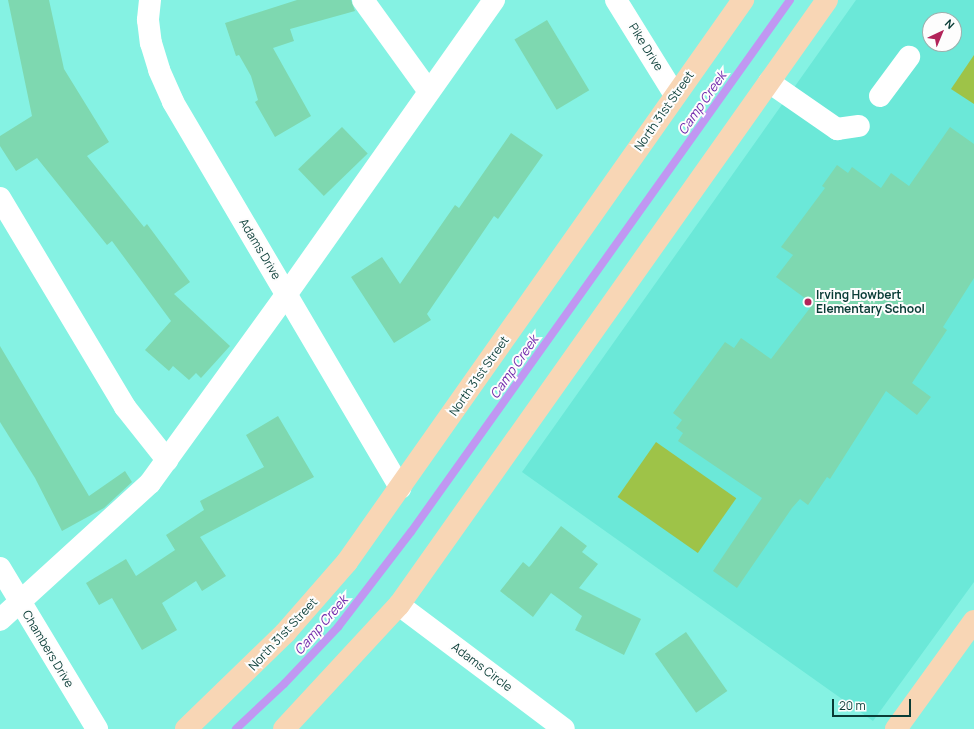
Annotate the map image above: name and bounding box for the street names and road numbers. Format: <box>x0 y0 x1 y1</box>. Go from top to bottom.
street label: Pike Drive <box>626 21 666 73</box>
street label: North 31st Street <box>631 68 697 154</box>
street label: Adams Drive <box>236 216 284 282</box>
street label: North 31st Street <box>446 333 512 419</box>
street label: North 31st Street <box>246 595 320 673</box>
street label: Chambers Drive <box>19 608 77 690</box>
street label: Adams Circle <box>449 640 515 694</box>

